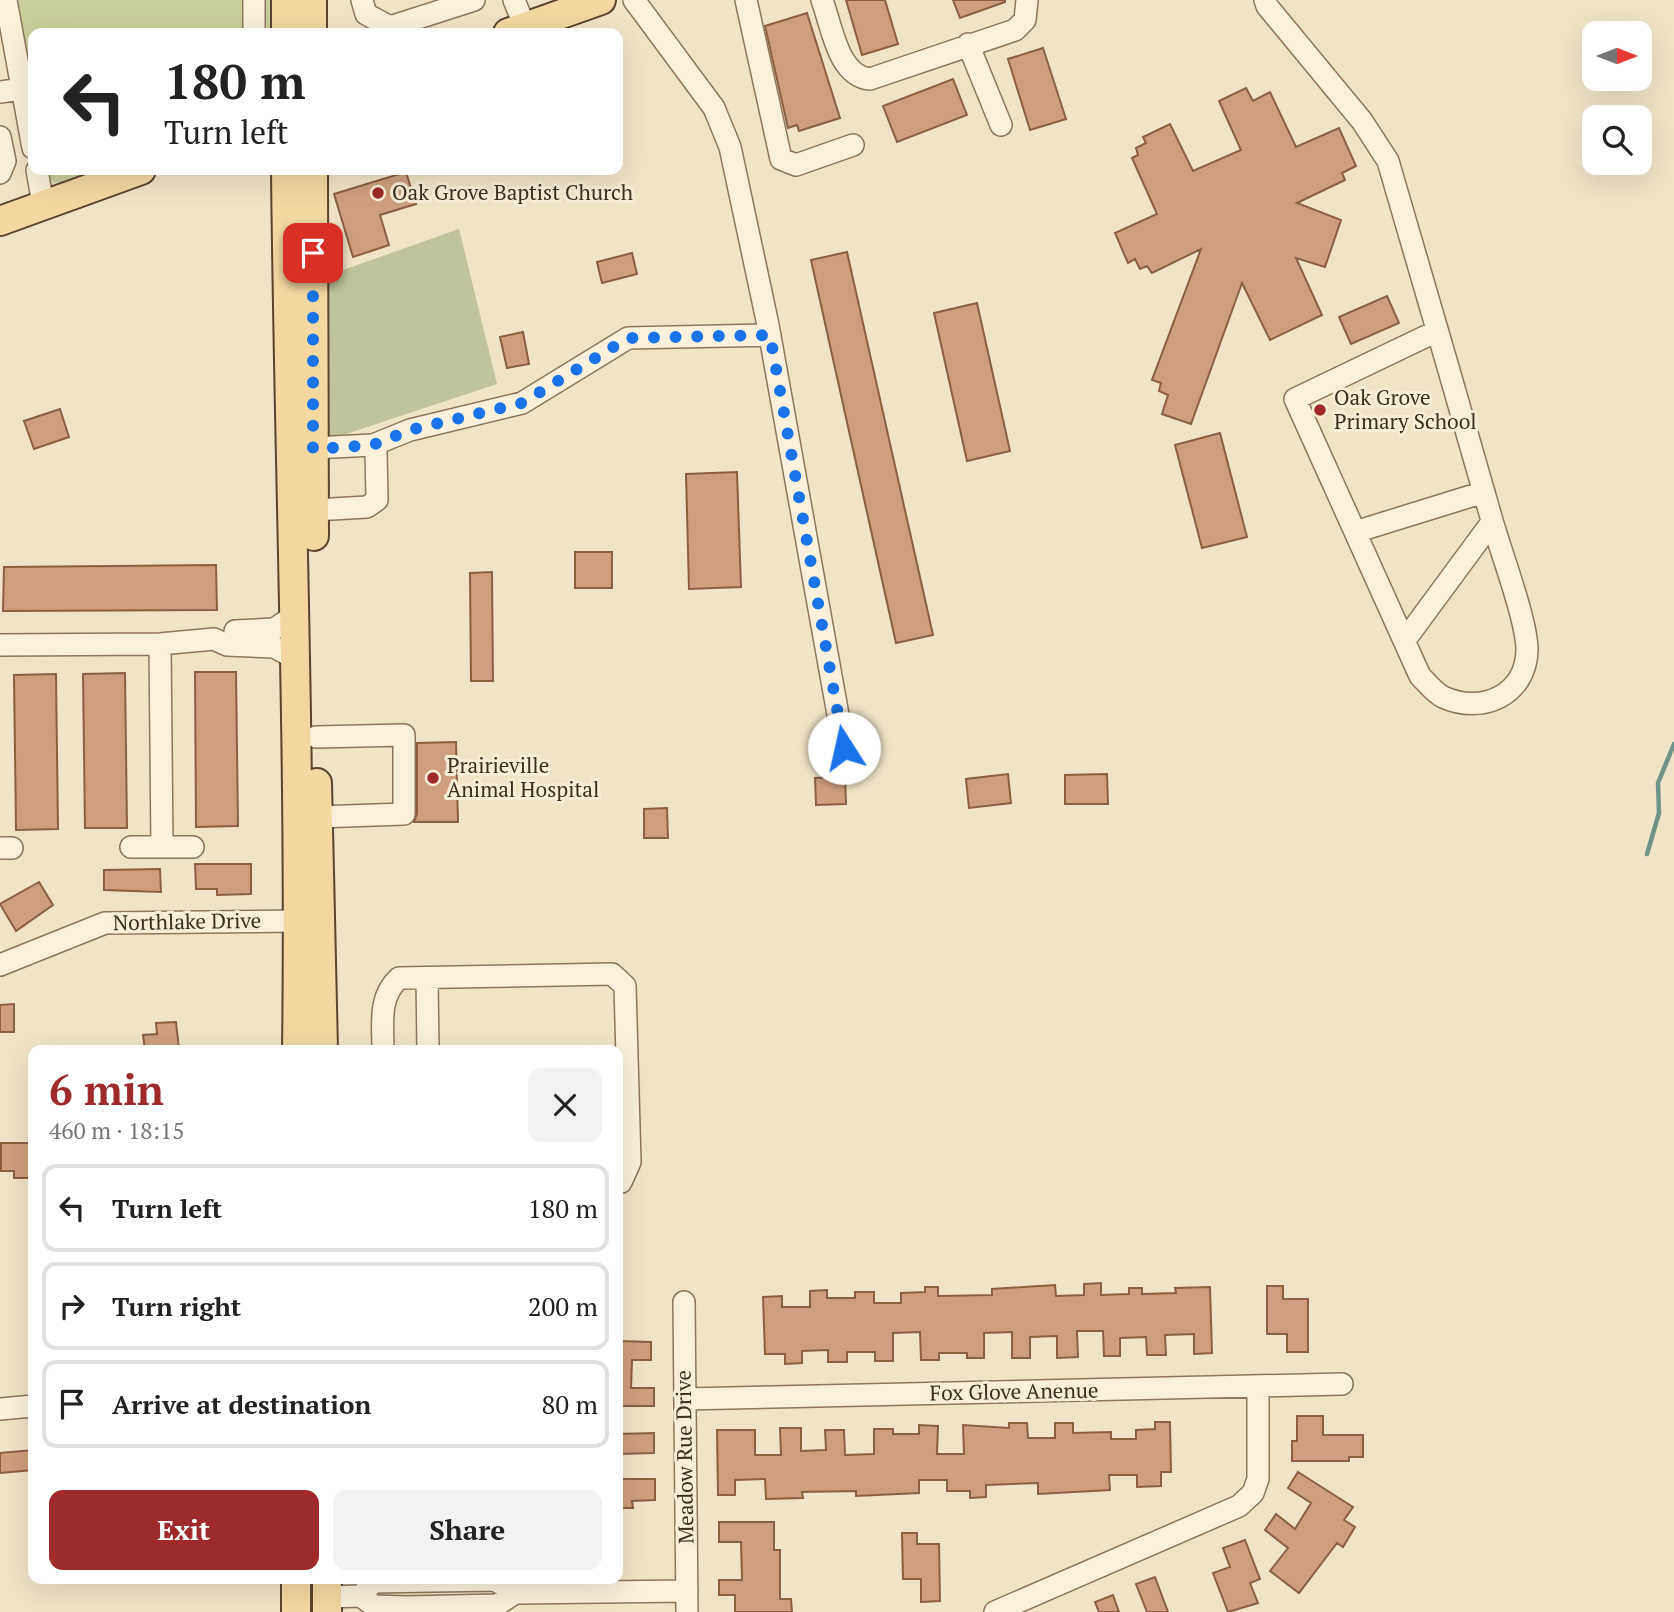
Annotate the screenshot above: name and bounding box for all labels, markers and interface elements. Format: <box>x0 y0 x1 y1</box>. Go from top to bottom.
north arrow <box>1582 21 1652 91</box>
map controls <box>1582 21 1652 175</box>
text: 180 m <box>164 48 306 113</box>
icon: left <box>49 56 140 147</box>
button: search <box>1582 105 1652 175</box>
text: Turn left <box>164 111 288 153</box>
place label: Oak Grove Baptist Church <box>392 178 633 206</box>
marker: Oak Grove Baptist Church <box>370 185 386 201</box>
pin <box>283 223 343 283</box>
icon: arrive <box>294 234 332 272</box>
place label: Oak Grove Primary School <box>1334 383 1477 435</box>
marker: Oak Grove Primary School <box>1312 402 1328 418</box>
position arrow <box>807 711 881 785</box>
place label: Prairieville Animal Hospital <box>447 751 599 803</box>
marker: Prairieville Animal Hospital <box>425 770 441 786</box>
street label: Northlake Drive <box>113 906 261 936</box>
text: 6 min <box>49 1061 164 1117</box>
button: close <box>528 1068 602 1142</box>
text: 460 m · 18:15 <box>49 1115 184 1146</box>
icon: left <box>53 1189 91 1227</box>
text: Turn left <box>112 1191 222 1225</box>
text: 180 m <box>528 1191 598 1225</box>
icon: right <box>53 1287 91 1325</box>
text: Turn right <box>112 1289 241 1323</box>
text: 200 m <box>528 1289 598 1323</box>
street label: Meadow Rue Drive <box>668 1370 700 1544</box>
street label: Fox Glove Anenue <box>929 1376 1099 1406</box>
icon: arrive <box>53 1385 91 1423</box>
text: Arrive at destination <box>112 1387 371 1421</box>
text: 80 m <box>542 1387 598 1421</box>
button: Exit <box>49 1490 319 1570</box>
button: Share <box>333 1490 602 1570</box>

